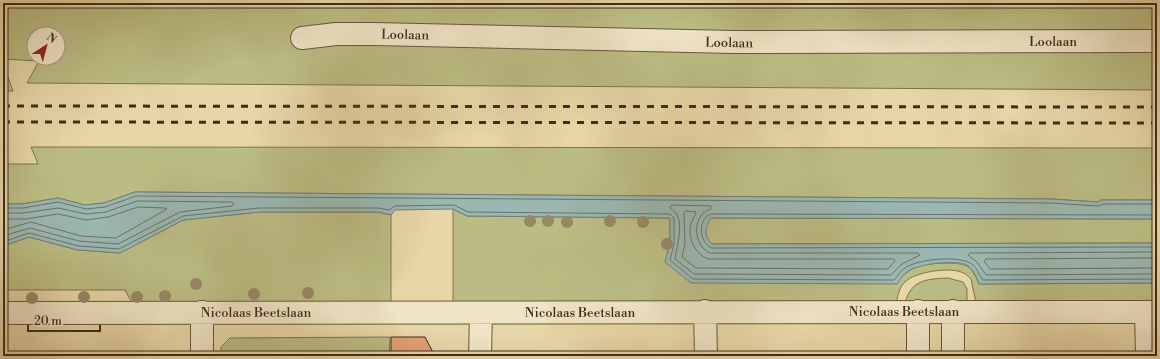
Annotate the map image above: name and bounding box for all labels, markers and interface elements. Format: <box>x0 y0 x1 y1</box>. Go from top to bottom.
north arrow <box>26 26 66 66</box>
street label: Loolaan <box>381 27 429 43</box>
text: N <box>44 30 59 47</box>
street label: Loolaan <box>1029 34 1077 50</box>
street label: Loolaan <box>705 35 753 51</box>
street label: Nicolaas Beetslaan <box>849 304 960 320</box>
street label: Nicolaas Beetslaan <box>201 305 312 321</box>
street label: Nicolaas Beetslaan <box>525 305 636 321</box>
scale bar <box>28 307 100 333</box>
text: 20 m <box>34 314 62 329</box>

